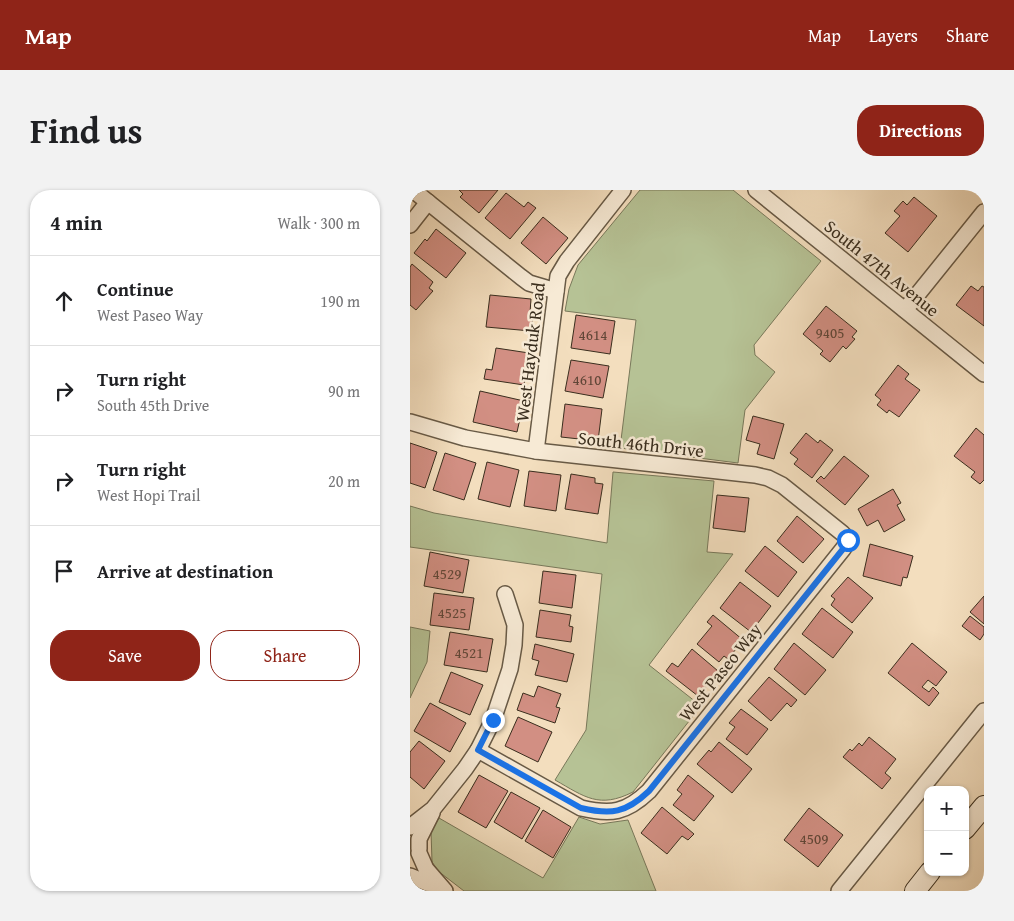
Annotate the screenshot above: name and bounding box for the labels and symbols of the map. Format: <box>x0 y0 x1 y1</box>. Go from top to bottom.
street label: South 47th Avenue <box>819 213 945 323</box>
street label: West Hayduk Road <box>508 280 552 423</box>
house number: 9405 <box>816 322 844 343</box>
house number: 4614 <box>579 324 607 345</box>
house number: 4610 <box>573 369 601 390</box>
street label: South 46th Drive <box>577 424 705 464</box>
route start <box>837 529 860 552</box>
house number: 4529 <box>433 563 461 584</box>
house number: 4525 <box>438 602 466 623</box>
street label: West Paseo Way <box>672 617 768 727</box>
house number: 4521 <box>455 642 483 663</box>
route end <box>482 709 505 732</box>
house number: 4509 <box>800 828 828 849</box>

